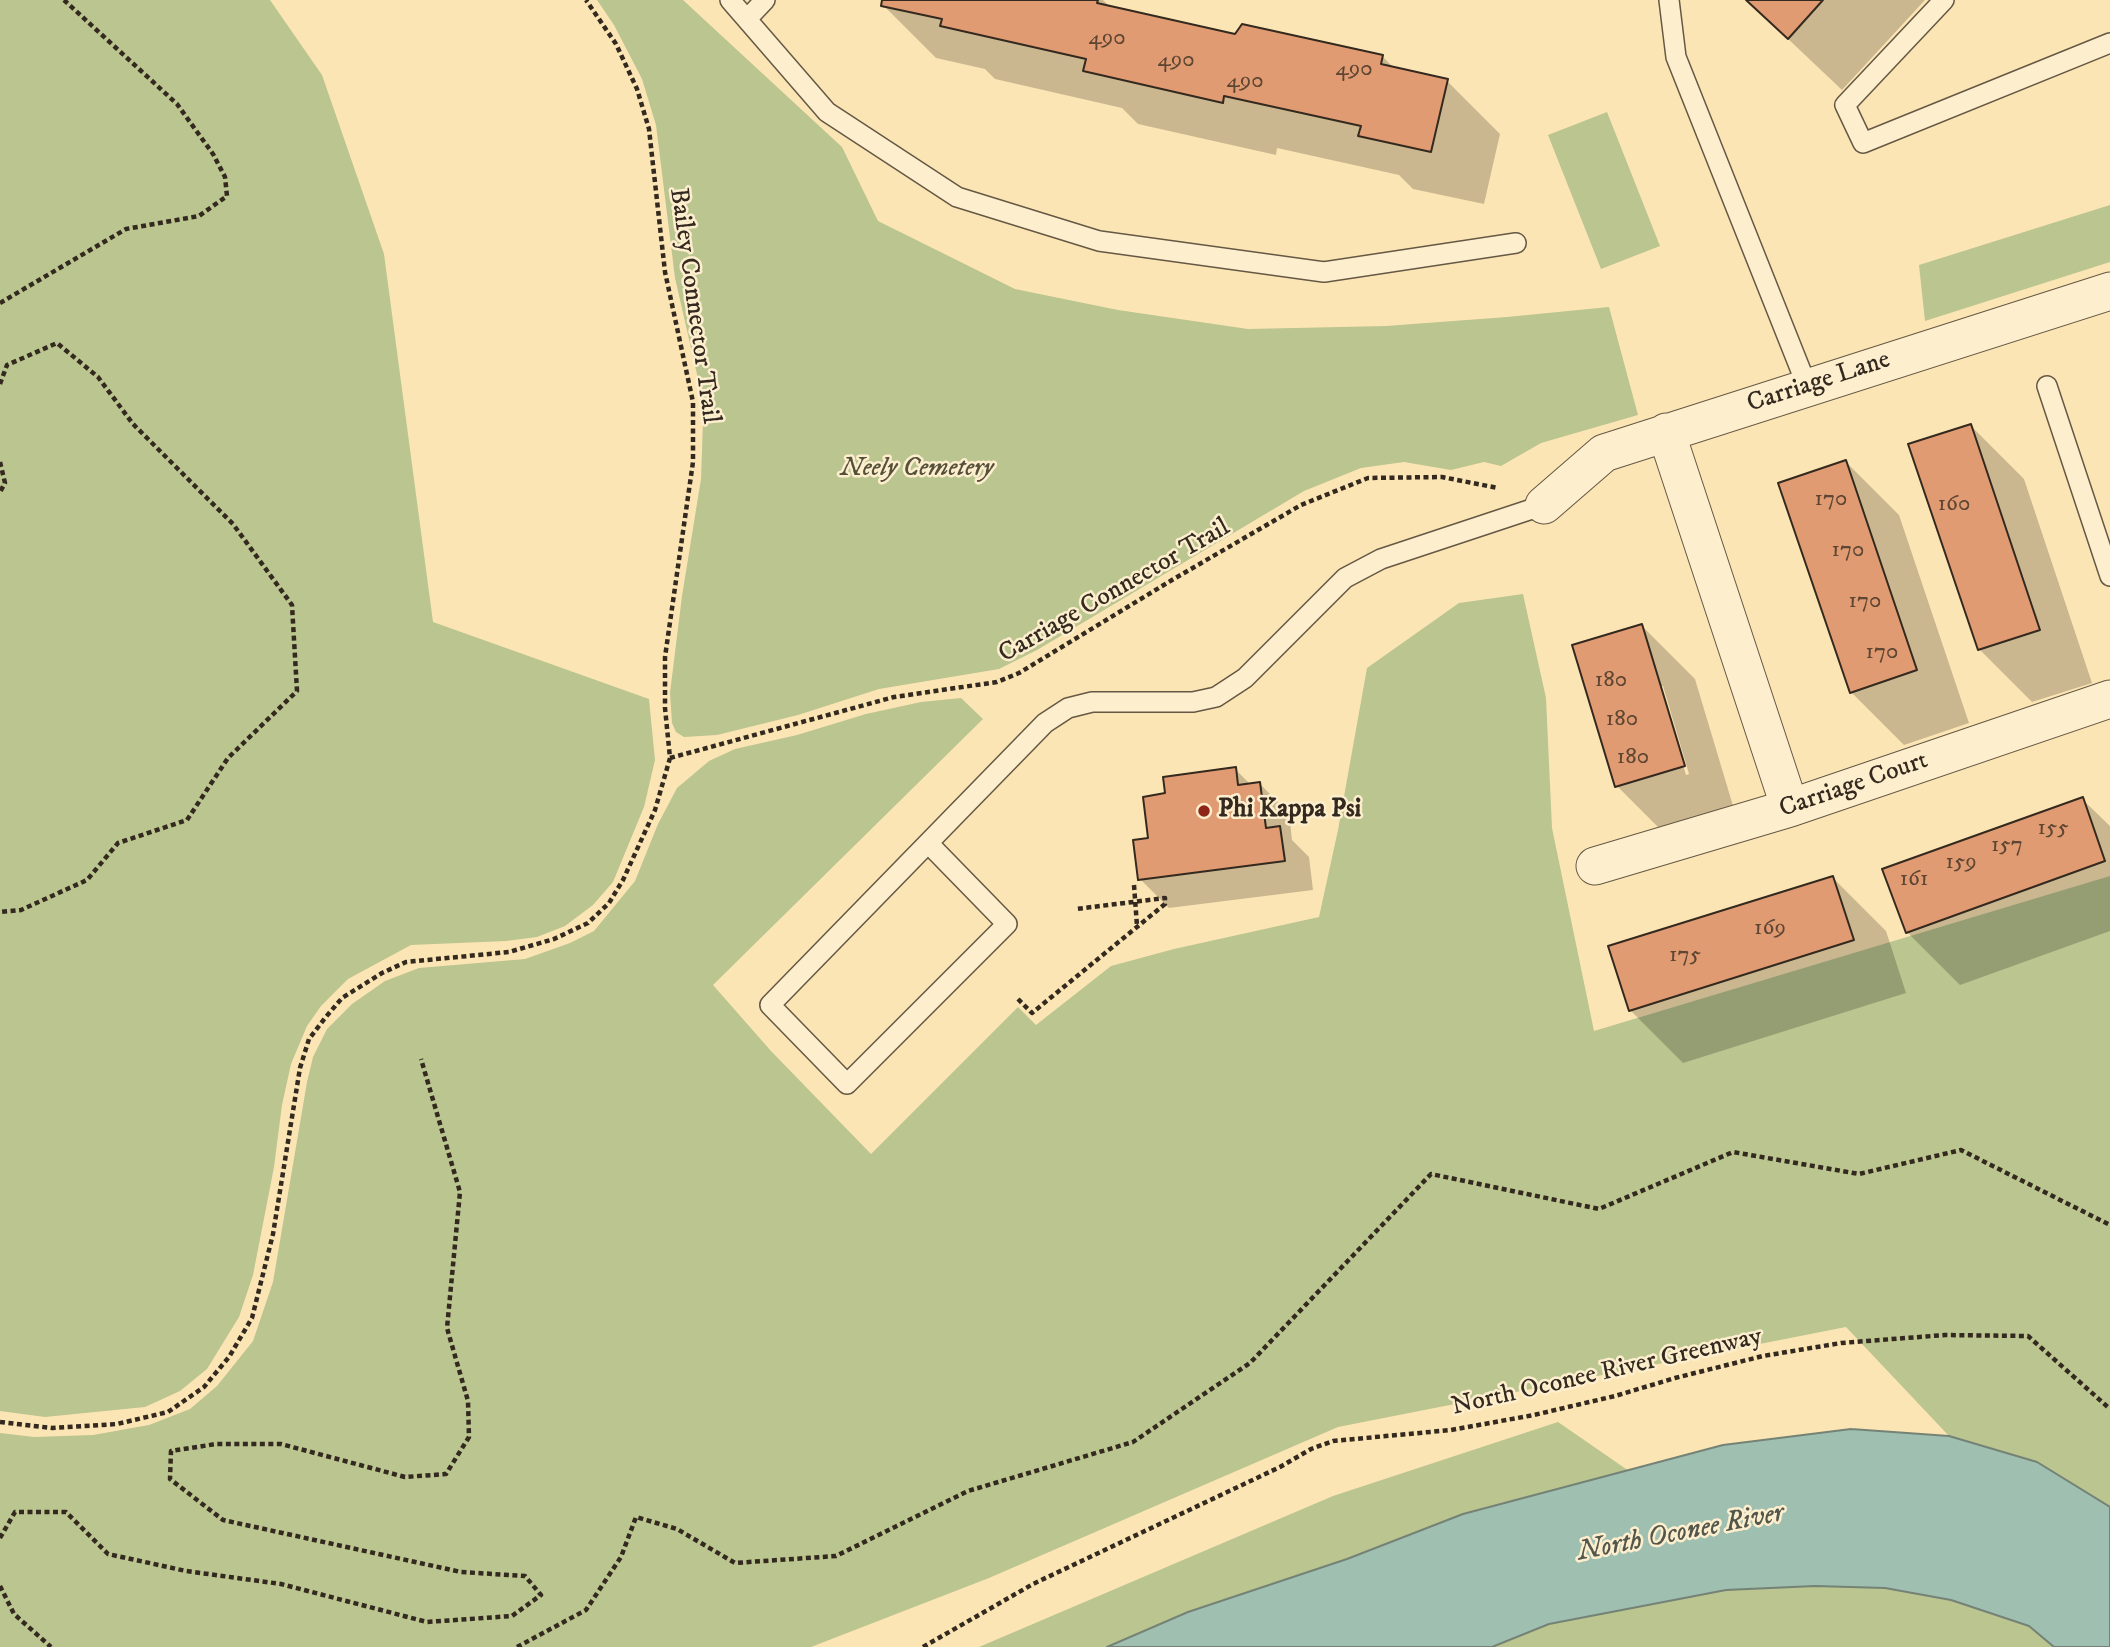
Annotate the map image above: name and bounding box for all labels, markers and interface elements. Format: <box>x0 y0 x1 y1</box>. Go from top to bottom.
house number: 490 <box>1088 25 1126 53</box>
house number: 490 <box>1157 47 1195 75</box>
house number: 490 <box>1335 56 1373 84</box>
house number: 490 <box>1226 68 1264 96</box>
street label: Bailey Connector Trail <box>661 186 725 426</box>
street label: Carriage Lane <box>1744 345 1894 421</box>
park label: Neely Cemetery <box>840 454 994 486</box>
house number: 170 <box>1815 486 1847 514</box>
house number: 160 <box>1938 491 1970 519</box>
street label: Carriage Connector Trail <box>994 513 1236 671</box>
house number: 170 <box>1832 537 1864 565</box>
house number: 170 <box>1849 588 1881 616</box>
house number: 170 <box>1866 639 1898 667</box>
house number: 180 <box>1595 667 1627 695</box>
house number: 180 <box>1606 706 1638 734</box>
house number: 180 <box>1617 744 1649 772</box>
street label: Carriage Court <box>1776 746 1932 826</box>
place label: Phi Kappa Psi <box>1218 795 1361 827</box>
marker: Phi Kappa Psi <box>1196 803 1212 819</box>
house number: 155 <box>2037 815 2069 843</box>
house number: 157 <box>1991 832 2023 860</box>
house number: 159 <box>1945 849 1977 877</box>
house number: 161 <box>1900 866 1928 894</box>
house number: 169 <box>1754 915 1786 943</box>
house number: 175 <box>1669 942 1701 970</box>
street label: North Oconee River Greenway <box>1449 1322 1765 1424</box>
water label: North Oconee River <box>1575 1498 1787 1570</box>

